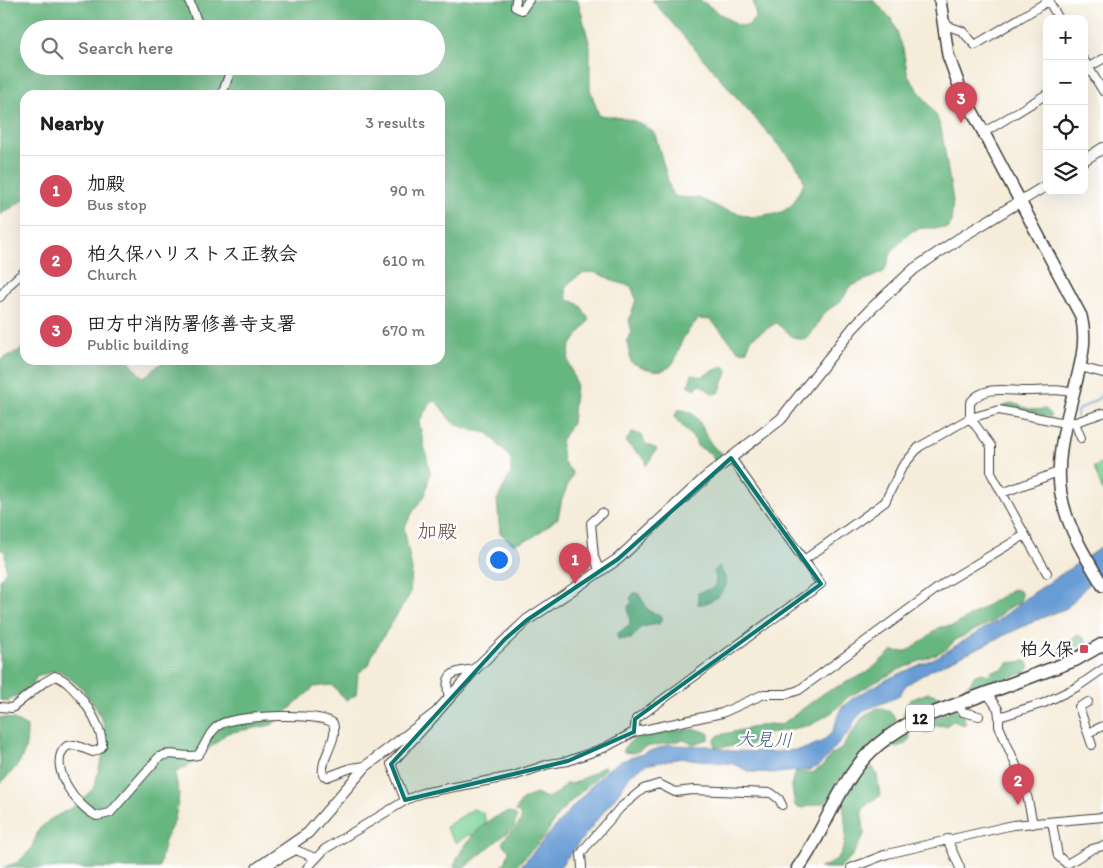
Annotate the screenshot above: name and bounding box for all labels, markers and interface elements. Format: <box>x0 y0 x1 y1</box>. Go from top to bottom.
map controls <box>1043 15 1088 195</box>
button: + <box>1043 15 1088 60</box>
search box <box>20 20 445 75</box>
icon: search <box>38 34 66 62</box>
text: Search here <box>78 36 173 59</box>
button: − <box>1043 60 1088 105</box>
pin: 3 <box>945 82 977 123</box>
button: locate <box>1043 105 1088 150</box>
text: Nearby <box>40 110 104 135</box>
text: 3 results <box>365 113 425 132</box>
button: layers <box>1043 150 1088 195</box>
text: 加殿 <box>87 172 125 195</box>
text: 1 <box>52 181 60 200</box>
text: 90 m <box>390 181 425 200</box>
text: Bus stop <box>87 195 147 214</box>
text: 柏久保ハリストス正教会 <box>87 242 298 265</box>
text: 2 <box>52 251 60 270</box>
text: 610 m <box>382 251 425 270</box>
text: Church <box>87 265 137 284</box>
text: 田方中消防署修善寺支署 <box>87 312 296 335</box>
text: 3 <box>52 321 60 340</box>
text: 670 m <box>382 321 425 340</box>
text: Public building <box>87 335 189 354</box>
district label: 加殿 <box>417 519 457 543</box>
pin: 1 <box>559 543 591 584</box>
your location <box>486 547 512 573</box>
place label: 柏久保 <box>1020 638 1074 660</box>
marker: 柏久保 <box>1078 643 1090 655</box>
road number: 12 <box>906 704 934 731</box>
water label: 大見川 <box>735 728 793 751</box>
pin: 2 <box>1002 764 1034 805</box>

